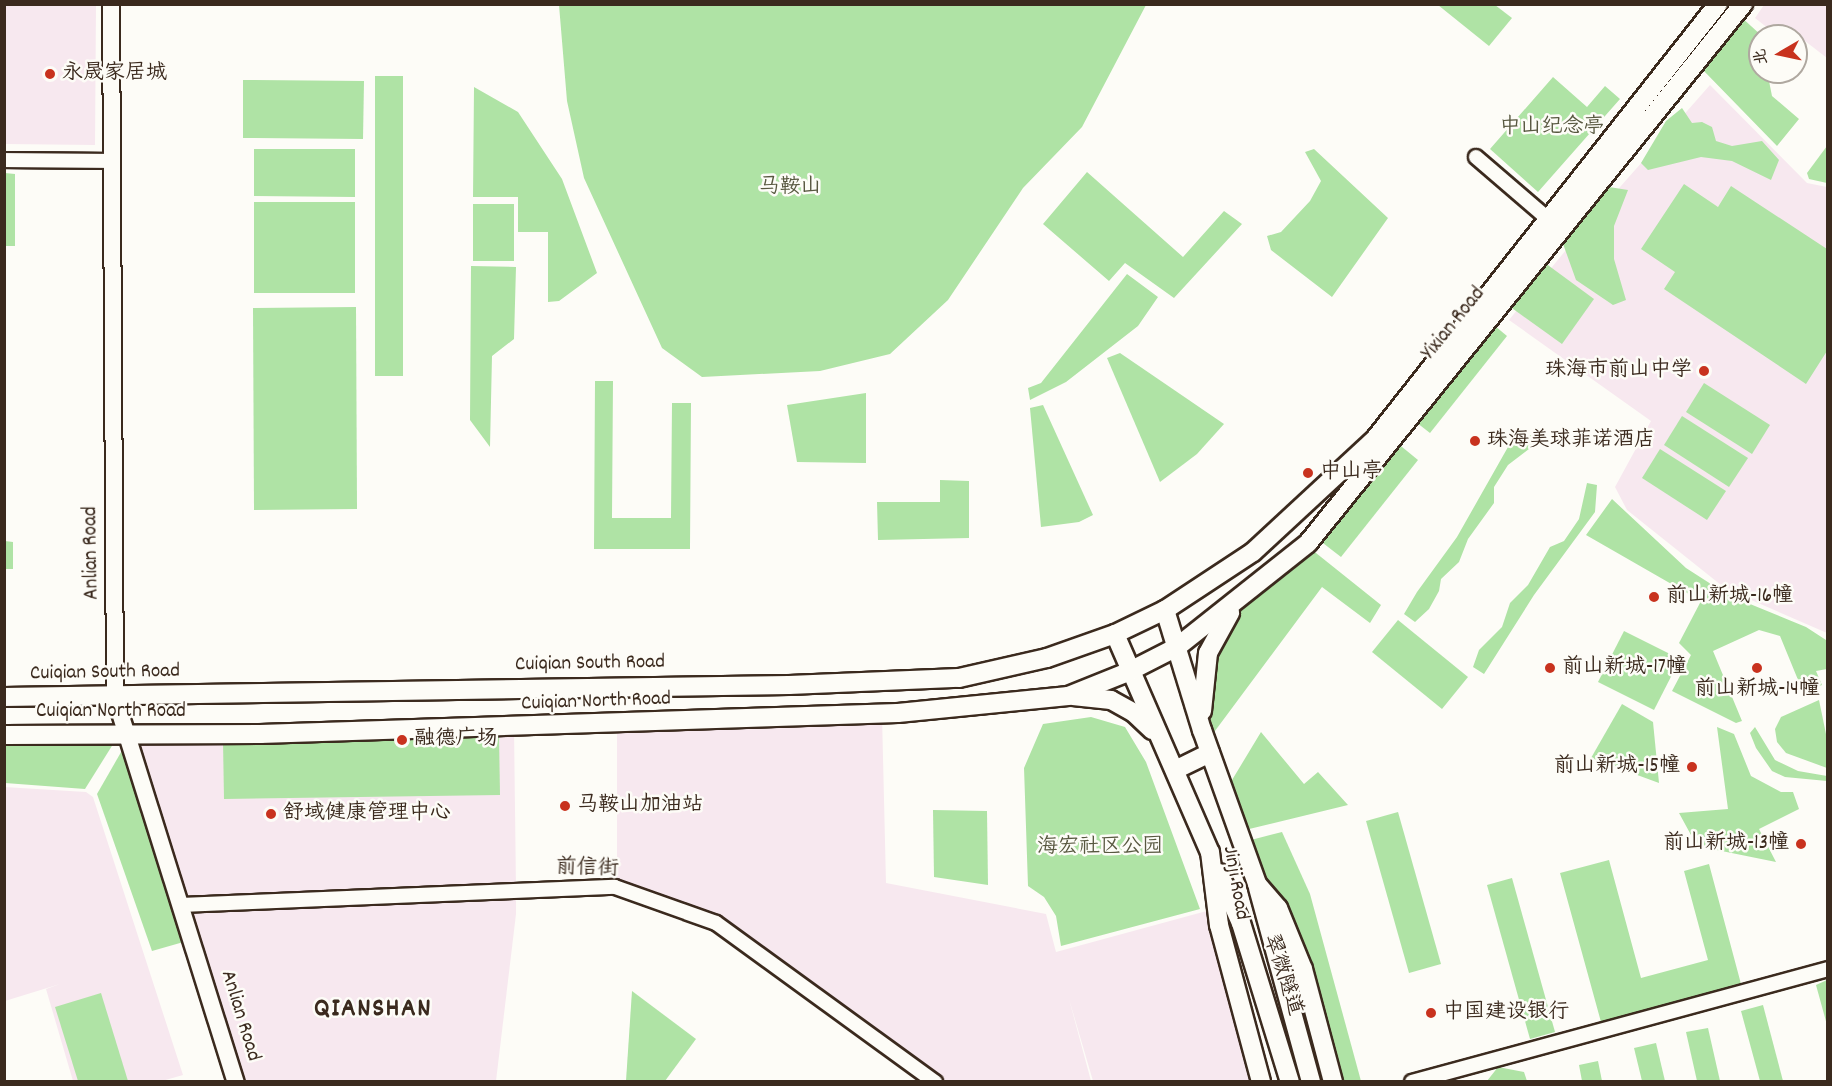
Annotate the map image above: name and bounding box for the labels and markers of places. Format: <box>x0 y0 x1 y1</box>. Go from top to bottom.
place label: 永晟家居城 <box>62 61 167 87</box>
marker: 永晟家居城 <box>43 67 57 81</box>
place label: 珠海市前山中学 <box>1545 358 1692 384</box>
marker: 珠海市前山中学 <box>1697 364 1711 378</box>
place label: 珠海美球菲诺酒店 <box>1487 428 1655 454</box>
marker: 珠海美球菲诺酒店 <box>1468 434 1482 448</box>
place label: 中山亭 <box>1320 460 1383 486</box>
marker: 中山亭 <box>1301 466 1315 480</box>
place label: 前山新城-16幢 <box>1666 584 1793 610</box>
marker: 前山新城-16幢 <box>1647 590 1661 604</box>
place label: 前山新城-17幢 <box>1562 655 1687 681</box>
marker: 前山新城-17幢 <box>1543 661 1557 675</box>
marker: 前山新城-14幢 <box>1750 661 1764 675</box>
place label: 前山新城-14幢 <box>1694 677 1820 703</box>
place label: 融德广场 <box>414 727 498 753</box>
marker: 融德广场 <box>395 733 409 747</box>
place label: 前山新城-15幢 <box>1553 754 1680 780</box>
marker: 前山新城-15幢 <box>1685 760 1699 774</box>
place label: 马鞍山加油站 <box>577 793 703 819</box>
marker: 马鞍山加油站 <box>558 799 572 813</box>
place label: 舒域健康管理中心 <box>283 801 451 827</box>
marker: 舒域健康管理中心 <box>264 807 278 821</box>
place label: 前山新城-13幢 <box>1663 831 1789 857</box>
marker: 前山新城-13幢 <box>1794 837 1808 851</box>
place label: 中国建设银行 <box>1443 1000 1569 1026</box>
marker: 中国建设银行 <box>1424 1006 1438 1020</box>

